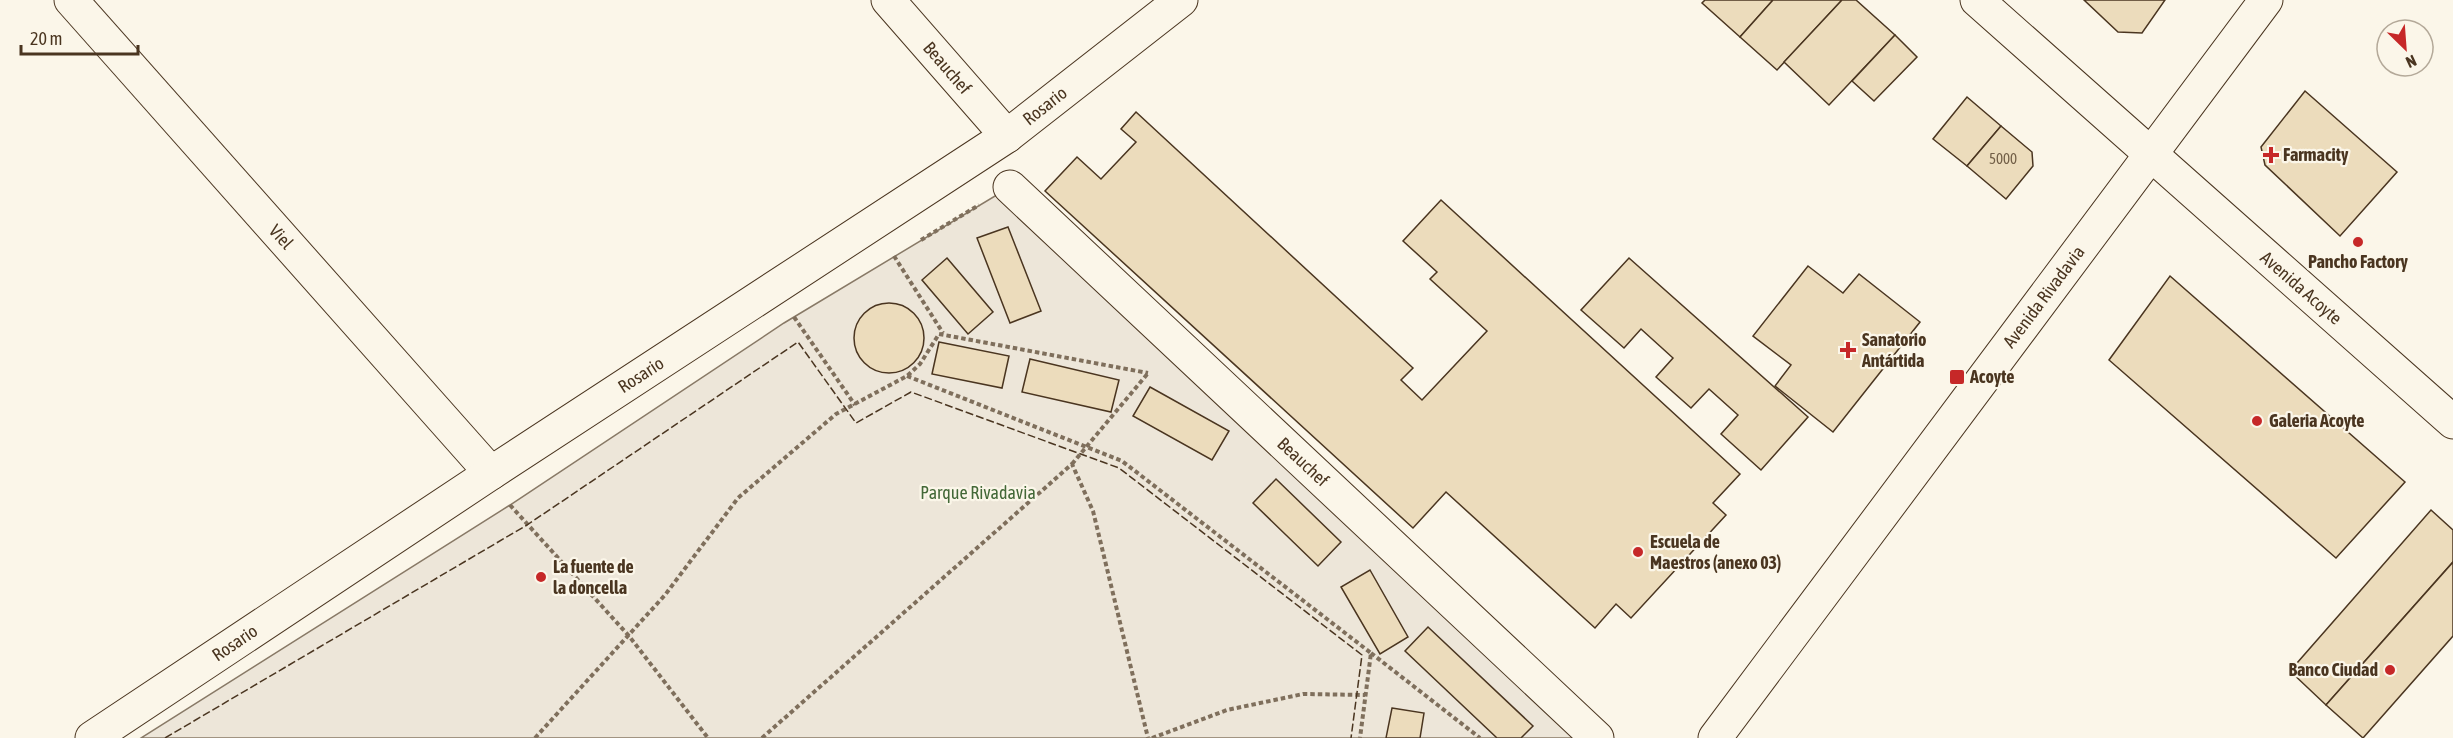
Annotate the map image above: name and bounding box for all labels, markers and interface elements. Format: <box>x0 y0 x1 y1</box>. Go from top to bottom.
scale bar <box>21 18 138 56</box>
north arrow <box>2375 18 2435 78</box>
text: 20 m <box>30 28 62 49</box>
street label: Beauchef <box>919 37 976 98</box>
text: N <box>2403 51 2419 72</box>
street label: Rosario <box>1018 82 1071 129</box>
place label: Farmacity <box>2283 144 2349 165</box>
marker: Farmacity <box>2264 148 2278 162</box>
house number: 5000 <box>1989 150 2017 167</box>
street label: Viel <box>265 220 298 253</box>
marker: Pancho Factory <box>2351 235 2365 249</box>
street label: Avenida Rivadavia <box>1998 242 2089 352</box>
street label: Avenida Acoyte <box>2256 247 2346 329</box>
place label: Pancho Factory <box>2308 251 2409 272</box>
place label: Sanatorio Antártida <box>1861 329 1926 371</box>
marker: Sanatorio Antártida <box>1839 341 1857 359</box>
street label: Rosario <box>614 352 667 397</box>
place label: Acoyte <box>1969 366 2014 387</box>
marker: Acoyte <box>1948 368 1966 386</box>
place label: Galeria Acoyte <box>2269 410 2364 431</box>
marker: Galeria Acoyte <box>2250 414 2264 428</box>
street label: Beauchef <box>1273 433 1333 491</box>
park label: Parque Rivadavia <box>920 482 1036 503</box>
place label: Escuela de Maestros (anexo 03) <box>1650 531 1781 573</box>
marker: Escuela de Maestros (anexo 03) <box>1631 545 1645 559</box>
place label: La fuente de la doncella <box>553 556 634 598</box>
marker: La fuente de la doncella <box>534 570 548 584</box>
street label: Rosario <box>208 620 261 665</box>
place label: Banco Ciudad <box>2288 659 2378 680</box>
marker: Banco Ciudad <box>2383 663 2397 677</box>

